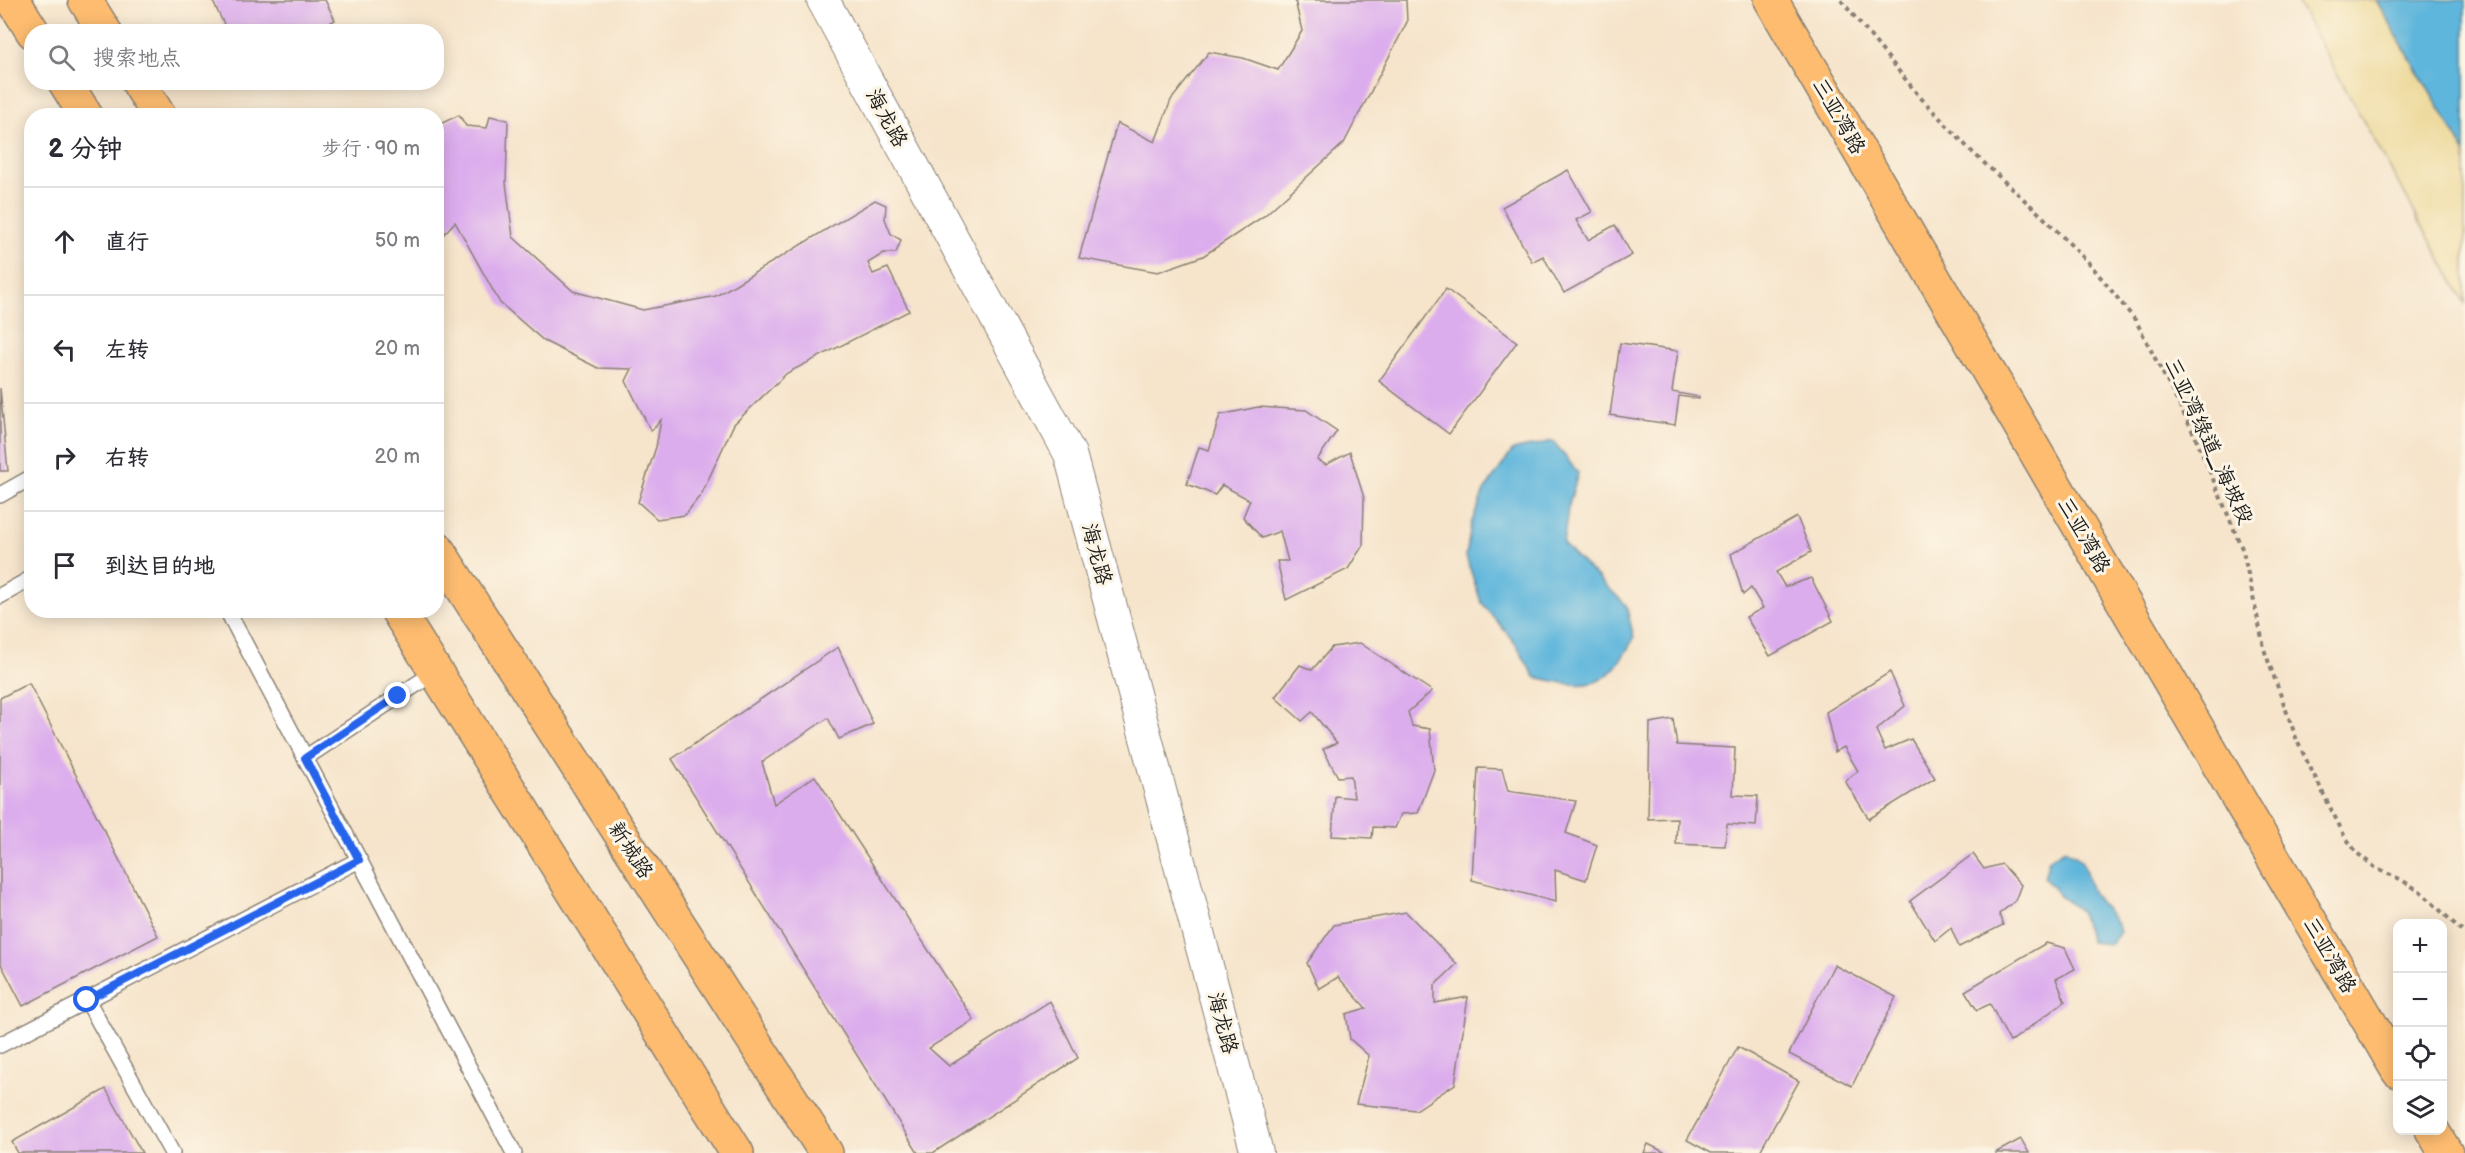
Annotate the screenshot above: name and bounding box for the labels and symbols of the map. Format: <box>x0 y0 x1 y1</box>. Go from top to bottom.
street label: 三亚湾路 <box>1807 74 1870 159</box>
street label: 海龙路 <box>860 85 913 152</box>
street label: 三亚湾绿道_海坡段 <box>2159 354 2258 529</box>
street label: 三亚湾路 <box>2052 493 2115 578</box>
street label: 海龙路 <box>1076 520 1117 588</box>
route end <box>384 682 410 708</box>
street label: 新城路 <box>603 817 658 883</box>
street label: 三亚湾路 <box>2298 913 2361 998</box>
route start <box>73 986 99 1012</box>
street label: 海龙路 <box>1202 989 1243 1057</box>

